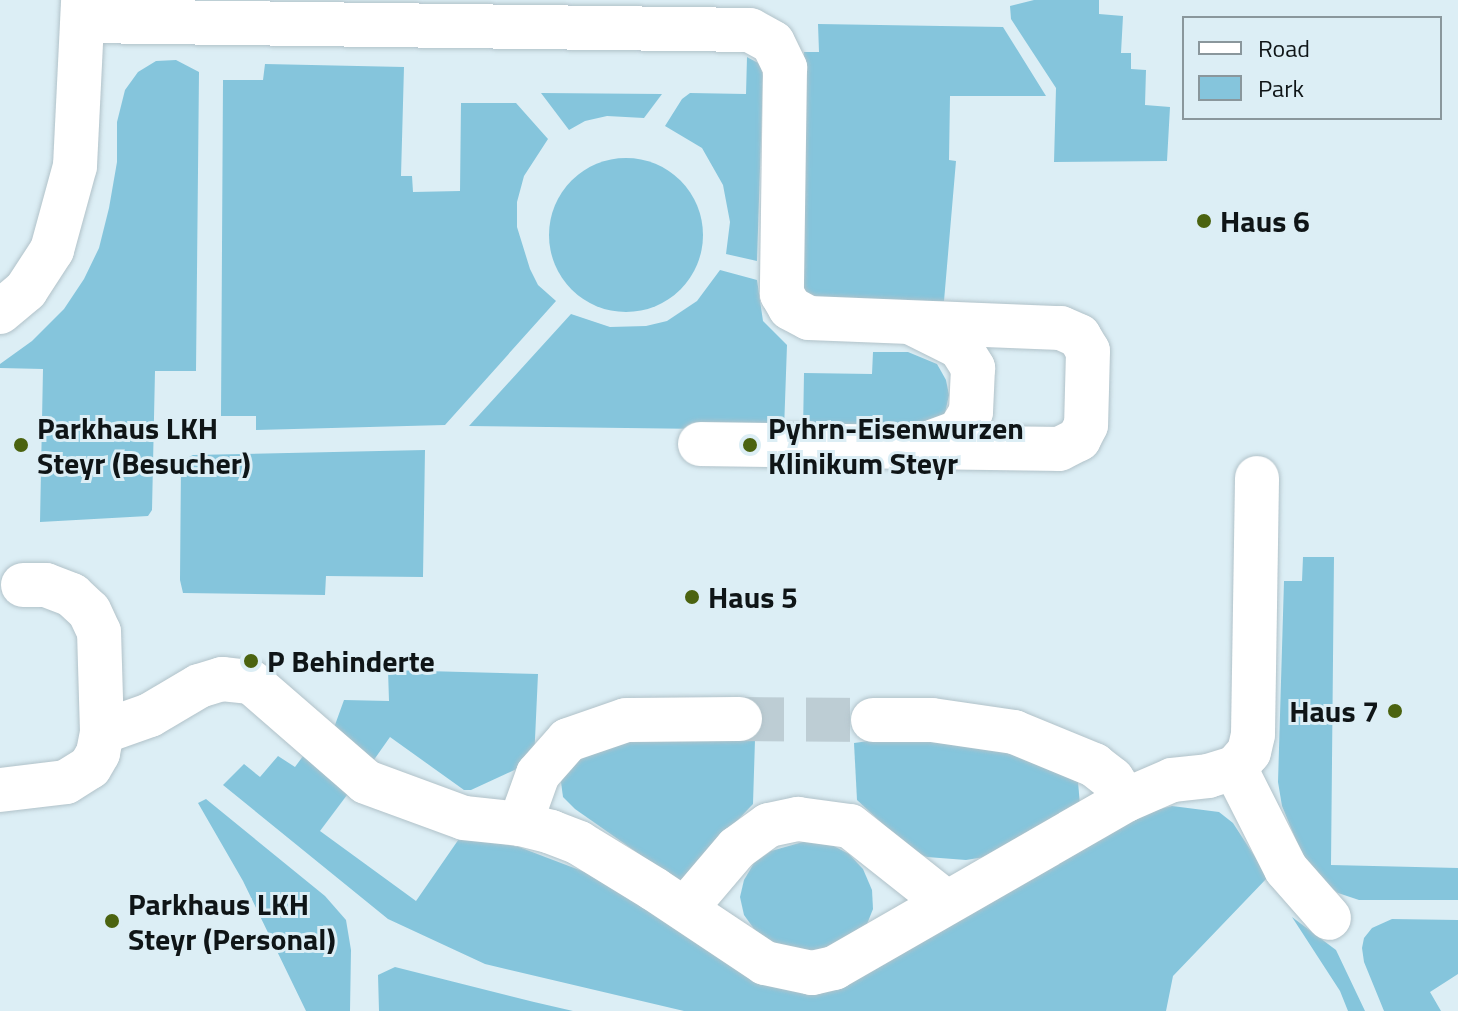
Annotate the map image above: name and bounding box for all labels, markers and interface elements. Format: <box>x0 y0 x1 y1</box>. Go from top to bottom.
legend <box>1182 16 1442 120</box>
text: Road <box>1258 30 1310 66</box>
text: Park <box>1258 70 1304 106</box>
place label: Haus 6 <box>1220 203 1310 239</box>
marker: Haus 6 <box>1195 212 1213 230</box>
place label: Parkhaus LKH Steyr (Besucher) <box>37 410 251 480</box>
place label: Pyhrn-Eisenwurzen Klinikum Steyr <box>768 410 1024 480</box>
marker: Pyhrn-Eisenwurzen Klinikum Steyr <box>739 434 761 456</box>
marker: Parkhaus LKH Steyr (Besucher) <box>12 436 30 454</box>
place label: Haus 5 <box>708 579 798 615</box>
marker: Haus 5 <box>683 588 701 606</box>
place label: P Behinderte <box>267 643 435 679</box>
marker: P Behinderte <box>242 652 260 670</box>
place label: Haus 7 <box>1289 693 1379 729</box>
marker: Haus 7 <box>1386 702 1404 720</box>
place label: Parkhaus LKH Steyr (Personal) <box>128 886 336 956</box>
marker: Parkhaus LKH Steyr (Personal) <box>103 912 121 930</box>

